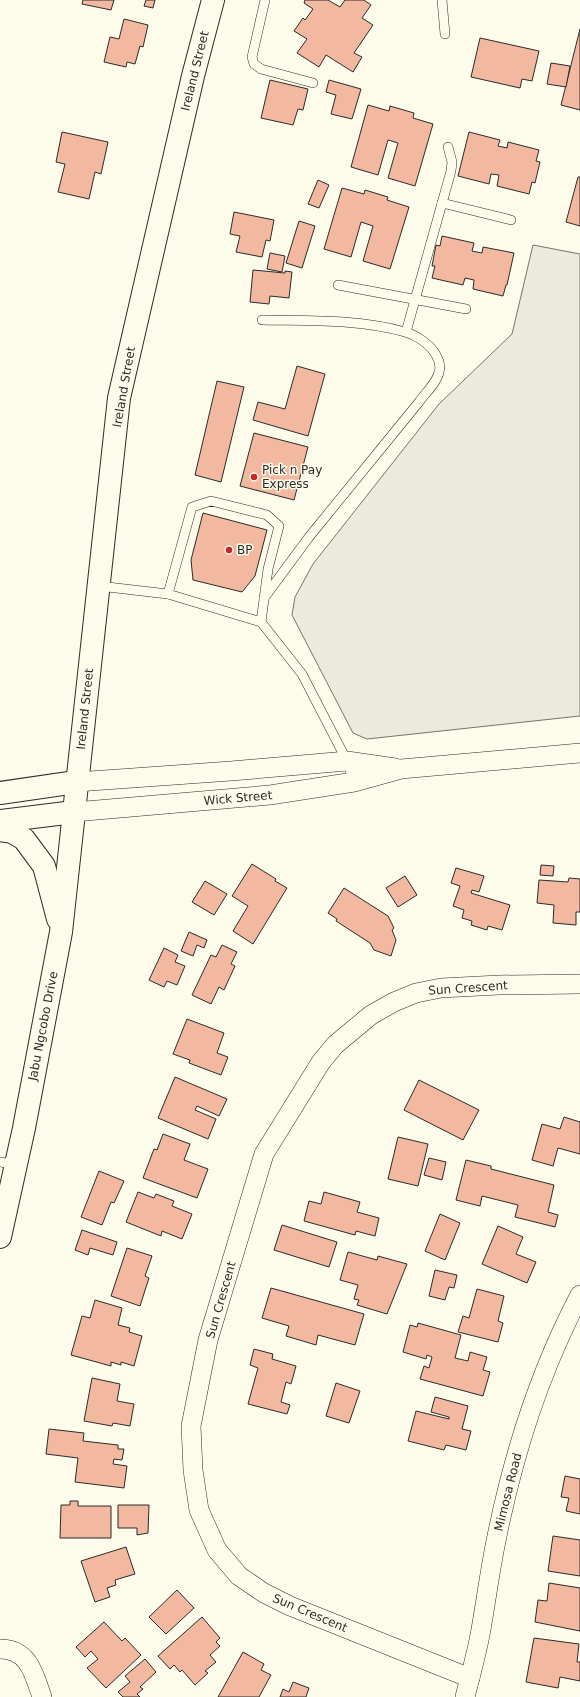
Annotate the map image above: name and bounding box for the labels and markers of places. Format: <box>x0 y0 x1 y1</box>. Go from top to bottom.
place label: Pick n Pay Express <box>262 463 322 491</box>
marker: Pick n Pay Express <box>249 472 259 482</box>
place label: BP <box>237 543 252 557</box>
marker: BP <box>224 545 234 555</box>

